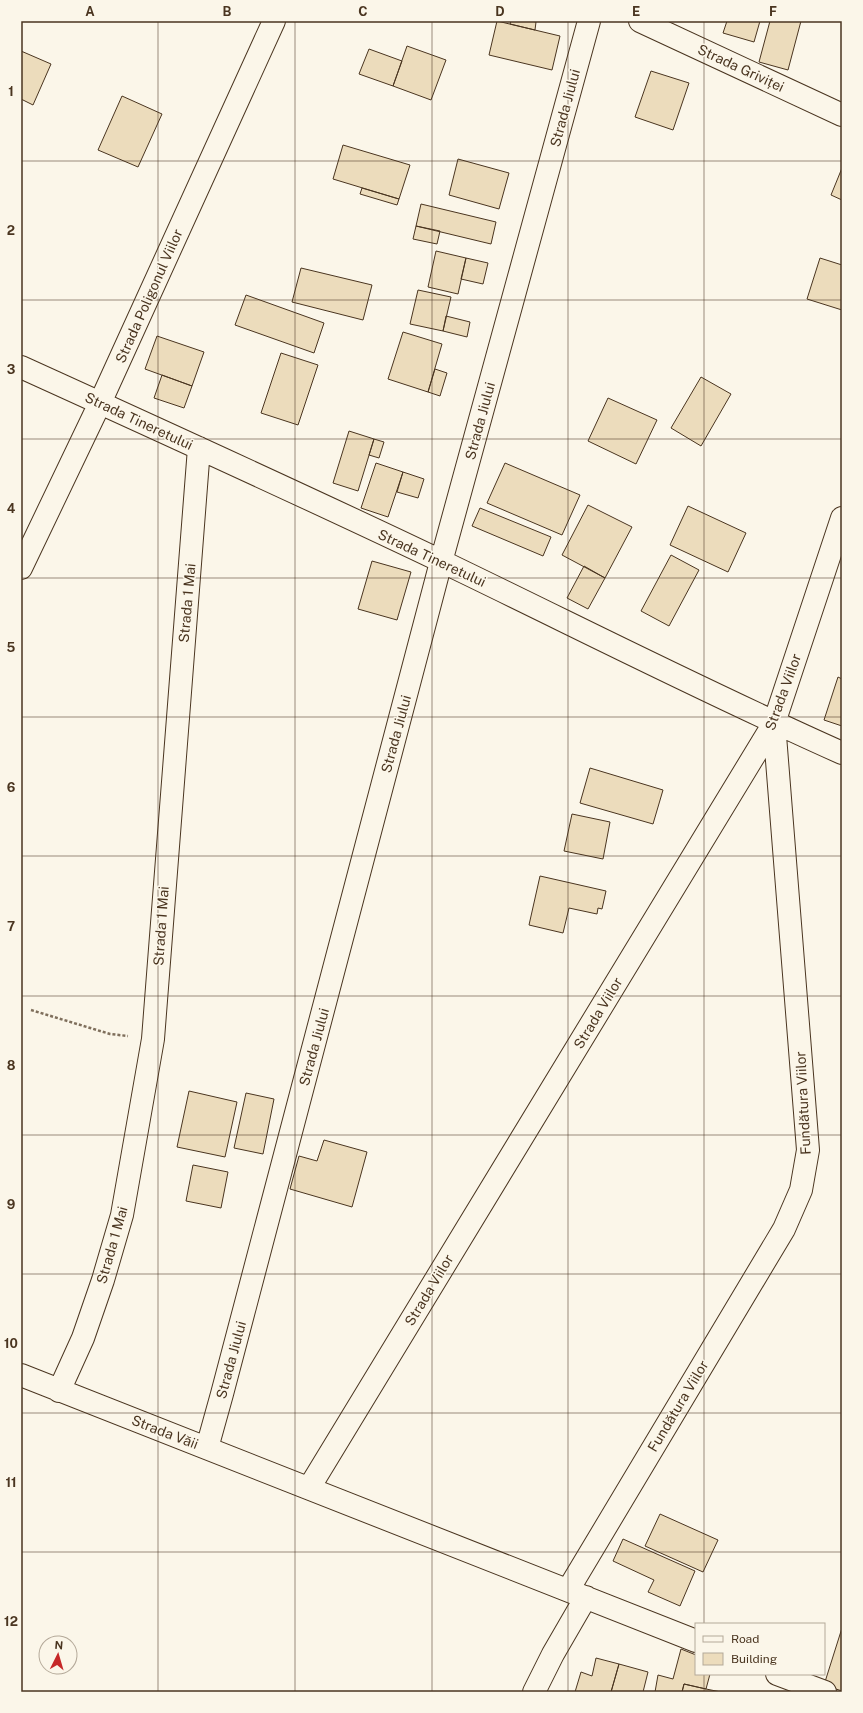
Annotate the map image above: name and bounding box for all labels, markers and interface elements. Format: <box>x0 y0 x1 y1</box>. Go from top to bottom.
text: A <box>85 4 95 19</box>
text: B <box>223 4 232 19</box>
text: C <box>358 4 368 19</box>
text: D <box>495 4 505 19</box>
text: E <box>632 4 640 19</box>
text: F <box>769 4 777 19</box>
street label: Strada Griviței <box>695 41 787 95</box>
street label: Strada Jiului <box>547 67 583 149</box>
text: 1 <box>8 84 14 99</box>
text: 2 <box>7 223 15 238</box>
street label: Strada Poligonul Viilor <box>112 226 186 366</box>
text: 3 <box>7 362 16 377</box>
street label: Strada Jiului <box>462 380 498 462</box>
street label: Strada Tineretului <box>83 389 195 453</box>
text: 4 <box>7 501 16 516</box>
street label: Strada Tineretului <box>376 526 488 590</box>
street label: Strada 1 Mai <box>176 563 198 643</box>
text: 5 <box>7 640 16 655</box>
street label: Strada Viilor <box>762 651 804 733</box>
street label: Strada Jiului <box>378 693 414 775</box>
text: 6 <box>7 780 16 795</box>
street label: Strada 1 Mai <box>150 886 172 966</box>
text: 7 <box>7 919 15 934</box>
street label: Strada Viilor <box>570 974 626 1052</box>
street label: Strada Jiului <box>296 1006 332 1088</box>
street label: Fundătura Viilor <box>792 1051 814 1155</box>
text: 8 <box>7 1058 16 1073</box>
text: 9 <box>7 1197 15 1212</box>
street label: Strada 1 Mai <box>93 1205 131 1285</box>
street label: Strada Viilor <box>401 1251 457 1329</box>
street label: Strada Jiului <box>213 1319 249 1401</box>
text: 10 <box>4 1336 18 1351</box>
street label: Fundătura Viilor <box>644 1357 712 1455</box>
street label: Strada Văii <box>129 1412 201 1452</box>
text: 11 <box>5 1475 17 1490</box>
text: 12 <box>4 1614 18 1629</box>
legend <box>695 1623 825 1675</box>
text: Road <box>731 1632 759 1646</box>
north arrow <box>38 1635 78 1675</box>
text: N <box>54 1639 64 1651</box>
text: Building <box>731 1652 777 1666</box>

